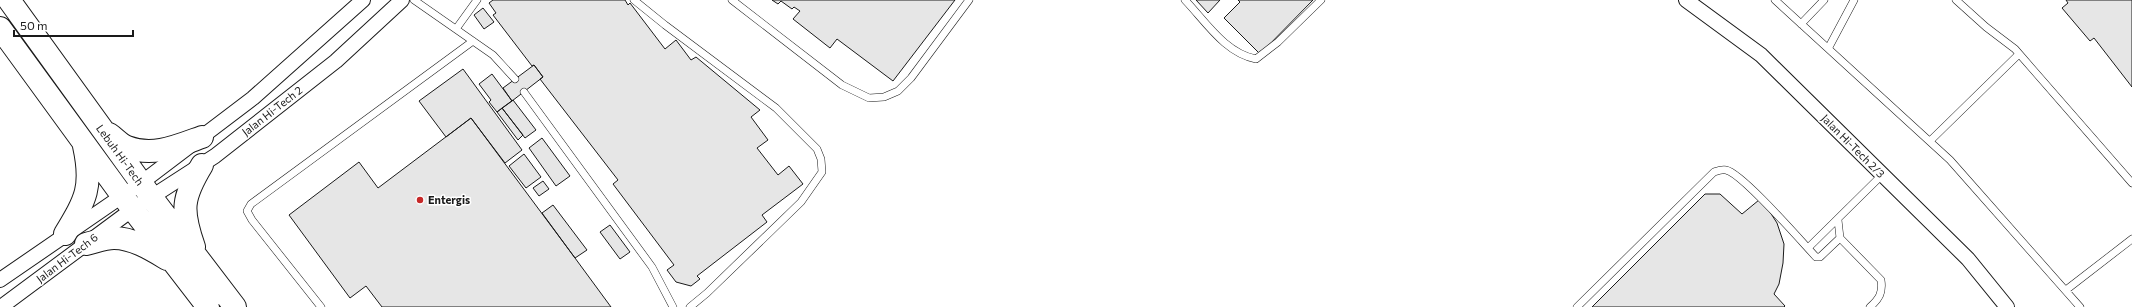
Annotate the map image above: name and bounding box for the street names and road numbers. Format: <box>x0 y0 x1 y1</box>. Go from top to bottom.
street label: Jalan Hi-Tech 2 <box>239 83 305 139</box>
street label: Jalan Hi-Tech 2/3 <box>1818 111 1888 181</box>
street label: Lebuh Hi-Tech <box>94 122 147 188</box>
street label: Jalan Hi-Tech 6 <box>33 230 101 286</box>

